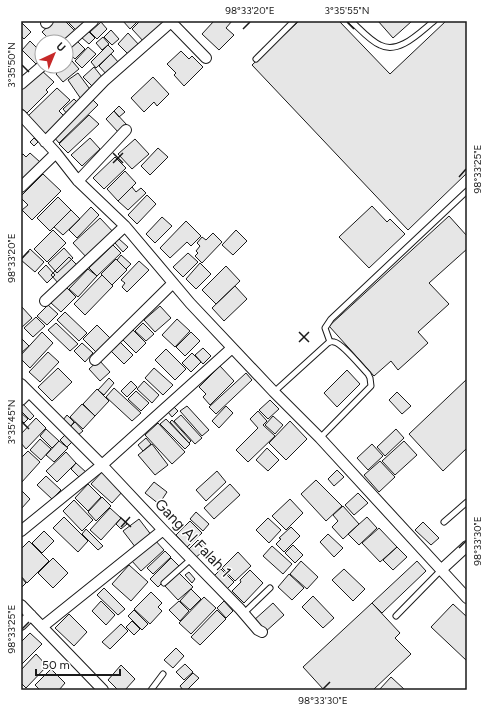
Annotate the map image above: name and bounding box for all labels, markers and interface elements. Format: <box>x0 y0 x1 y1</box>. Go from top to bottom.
text: 98°33'20"E <box>225 4 275 17</box>
text: 3°35'55"N <box>325 4 369 17</box>
north arrow <box>34 34 74 74</box>
text: U <box>53 40 68 55</box>
text: 3°35'50"N <box>5 42 18 88</box>
text: 98°33'25"E <box>471 145 484 193</box>
text: 98°33'20"E <box>5 233 18 283</box>
text: 3°35'45"N <box>5 399 18 445</box>
street label: Gang Al Falah 1 <box>151 495 235 581</box>
text: 98°33'30"E <box>471 516 484 566</box>
text: 98°33'25"E <box>5 605 18 653</box>
scale bar <box>36 651 120 677</box>
text: 50 m <box>42 658 70 672</box>
text: 98°33'30"E <box>298 694 348 707</box>

